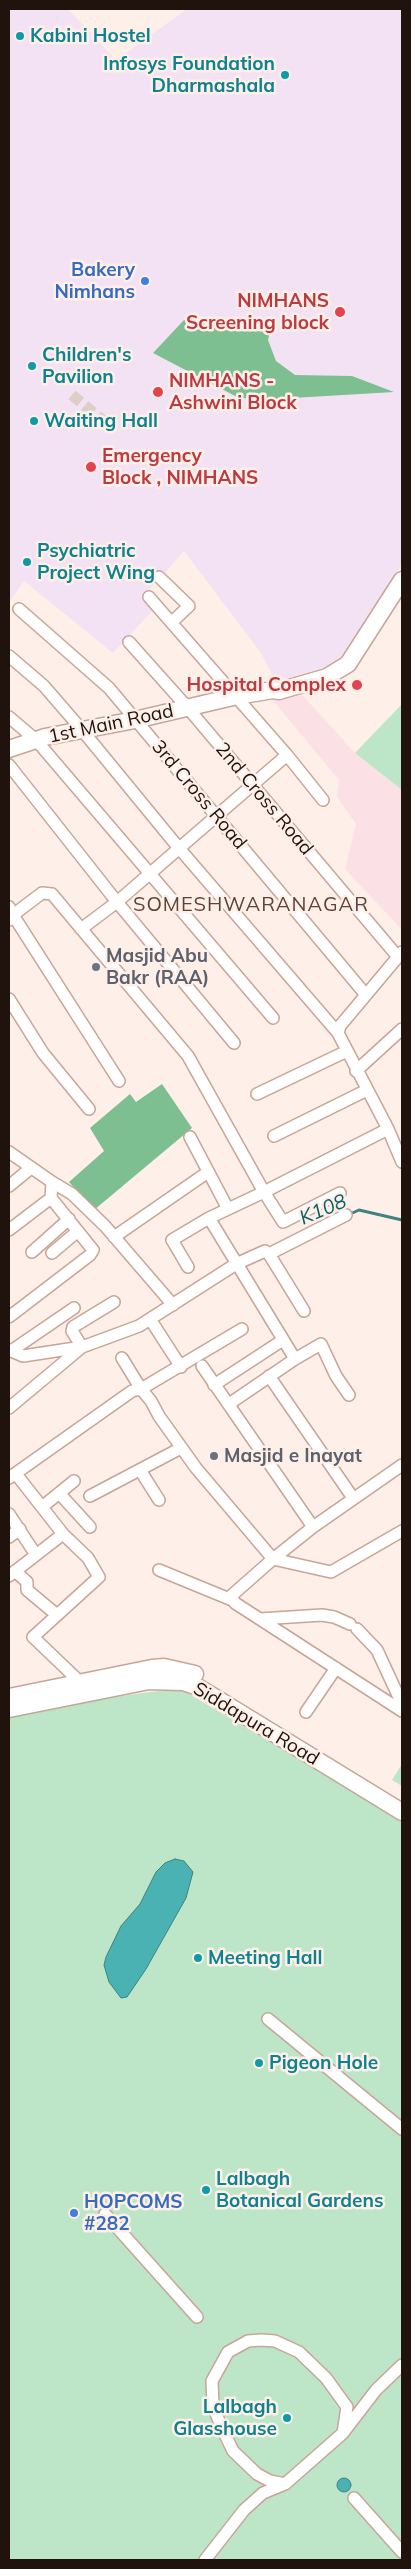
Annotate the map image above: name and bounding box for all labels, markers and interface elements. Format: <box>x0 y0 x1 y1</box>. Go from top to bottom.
place label: Kabini Hostel <box>30 25 151 47</box>
marker: Kabini Hostel <box>14 30 26 42</box>
place label: Infosys Foundation Dharmashala <box>103 53 275 97</box>
marker: Infosys Foundation Dharmashala <box>279 69 291 81</box>
place label: Bakery Nimhans <box>54 259 135 303</box>
marker: Bakery Nimhans <box>139 275 151 287</box>
place label: NIMHANS Screening block <box>186 290 329 334</box>
marker: NIMHANS Screening block <box>333 305 347 319</box>
place label: Children's Pavilion <box>42 344 131 388</box>
marker: Children's Pavilion <box>26 360 38 372</box>
place label: NIMHANS - Ashwini Block <box>169 370 297 414</box>
marker: NIMHANS - Ashwini Block <box>151 385 165 399</box>
place label: Waiting Hall <box>44 410 158 432</box>
marker: Waiting Hall <box>28 415 40 427</box>
place label: Emergency Block , NIMHANS <box>102 445 258 489</box>
marker: Emergency Block , NIMHANS <box>84 460 98 474</box>
place label: Psychiatric Project Wing <box>37 540 155 584</box>
marker: Psychiatric Project Wing <box>21 556 33 568</box>
place label: Hospital Complex <box>186 674 346 696</box>
marker: Hospital Complex <box>350 678 364 692</box>
street label: 1st Main Road <box>46 700 176 748</box>
street label: 3rd Cross Road <box>147 736 251 854</box>
street label: 2nd Cross Road <box>210 738 318 860</box>
district label: SOMESHWARANAGAR <box>131 893 371 917</box>
place label: Masjid Abu Bakr (RAA) <box>106 945 209 989</box>
marker: Masjid Abu Bakr (RAA) <box>90 961 102 973</box>
water label: K108 <box>296 1189 350 1231</box>
place label: Masjid e Inayat <box>224 1445 362 1467</box>
marker: Masjid e Inayat <box>208 1450 220 1462</box>
street label: Siddapura Road <box>189 1677 323 1771</box>
place label: Meeting Hall <box>208 1947 322 1969</box>
marker: Meeting Hall <box>192 1952 204 1964</box>
place label: Pigeon Hole <box>269 2052 378 2074</box>
marker: Pigeon Hole <box>253 2057 265 2069</box>
place label: Lalbagh Botanical Gardens <box>216 2168 383 2212</box>
marker: Lalbagh Botanical Gardens <box>200 2184 212 2196</box>
place label: HOPCOMS #282 <box>84 2191 183 2235</box>
marker: HOPCOMS #282 <box>68 2207 80 2219</box>
place label: Lalbagh Glasshouse <box>173 2396 277 2440</box>
marker: Lalbagh Glasshouse <box>281 2412 293 2424</box>

